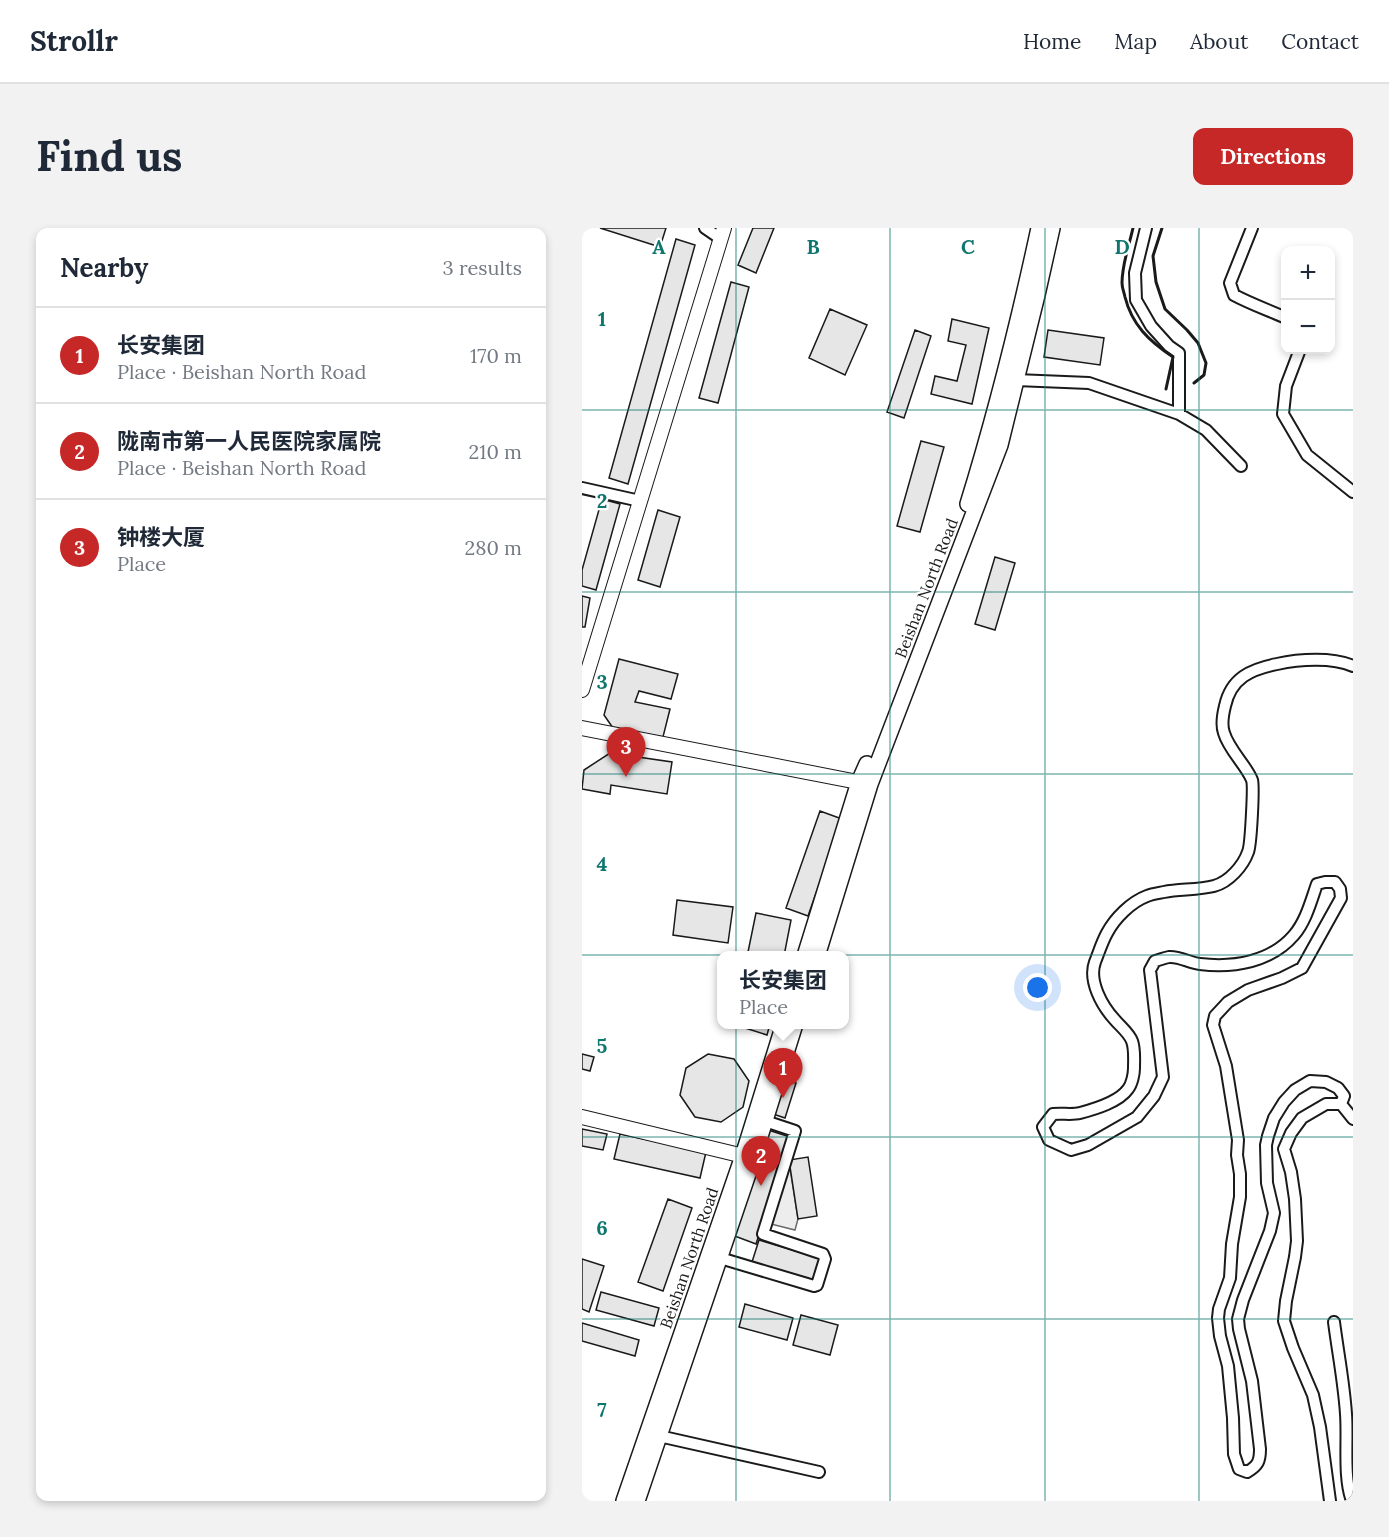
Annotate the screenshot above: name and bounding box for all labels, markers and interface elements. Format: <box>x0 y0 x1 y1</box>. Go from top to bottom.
text: Strollr <box>30 23 118 59</box>
text: Home <box>1023 28 1081 55</box>
text: Map <box>1114 28 1157 55</box>
text: About <box>1190 28 1248 55</box>
text: Contact <box>1281 28 1359 55</box>
button: Directions <box>1193 128 1353 185</box>
text: Find us <box>36 129 182 183</box>
text: A <box>652 234 666 259</box>
text: B <box>806 234 820 259</box>
text: C <box>961 234 975 259</box>
text: D <box>1114 234 1130 259</box>
map controls <box>1281 246 1335 354</box>
button: + <box>1281 246 1335 300</box>
text: Nearby <box>60 251 148 284</box>
text: 3 results <box>443 255 522 280</box>
button: − <box>1281 300 1335 354</box>
text: 1 <box>598 306 606 331</box>
text: 长安集团 <box>117 331 205 359</box>
text: 1 <box>75 343 84 368</box>
text: 170 m <box>470 343 522 368</box>
text: Place · Beishan North Road <box>117 359 366 384</box>
text: 陇南市第一人民医院家属院 <box>117 427 381 455</box>
text: 2 <box>74 439 85 464</box>
text: 210 m <box>468 439 522 464</box>
text: Place · Beishan North Road <box>117 455 366 480</box>
text: 2 <box>597 488 607 513</box>
street label: Beishan North Road <box>890 515 962 661</box>
text: 钟楼大厦 <box>117 523 205 551</box>
text: 3 <box>74 535 85 560</box>
text: 280 m <box>464 535 522 560</box>
text: Place <box>117 551 166 576</box>
text: 3 <box>596 669 608 694</box>
pin: 3 <box>606 728 645 777</box>
text: 4 <box>597 851 608 876</box>
popup <box>717 951 849 1029</box>
text: 长安集团 <box>739 966 827 994</box>
your location <box>1023 973 1052 1002</box>
text: Place <box>739 994 788 1019</box>
text: 5 <box>597 1033 608 1058</box>
pin: 1 <box>764 1048 802 1098</box>
pin: 2 <box>742 1136 780 1186</box>
street label: Beishan North Road <box>655 1184 723 1331</box>
text: 6 <box>596 1215 608 1240</box>
text: 7 <box>597 1397 607 1422</box>

